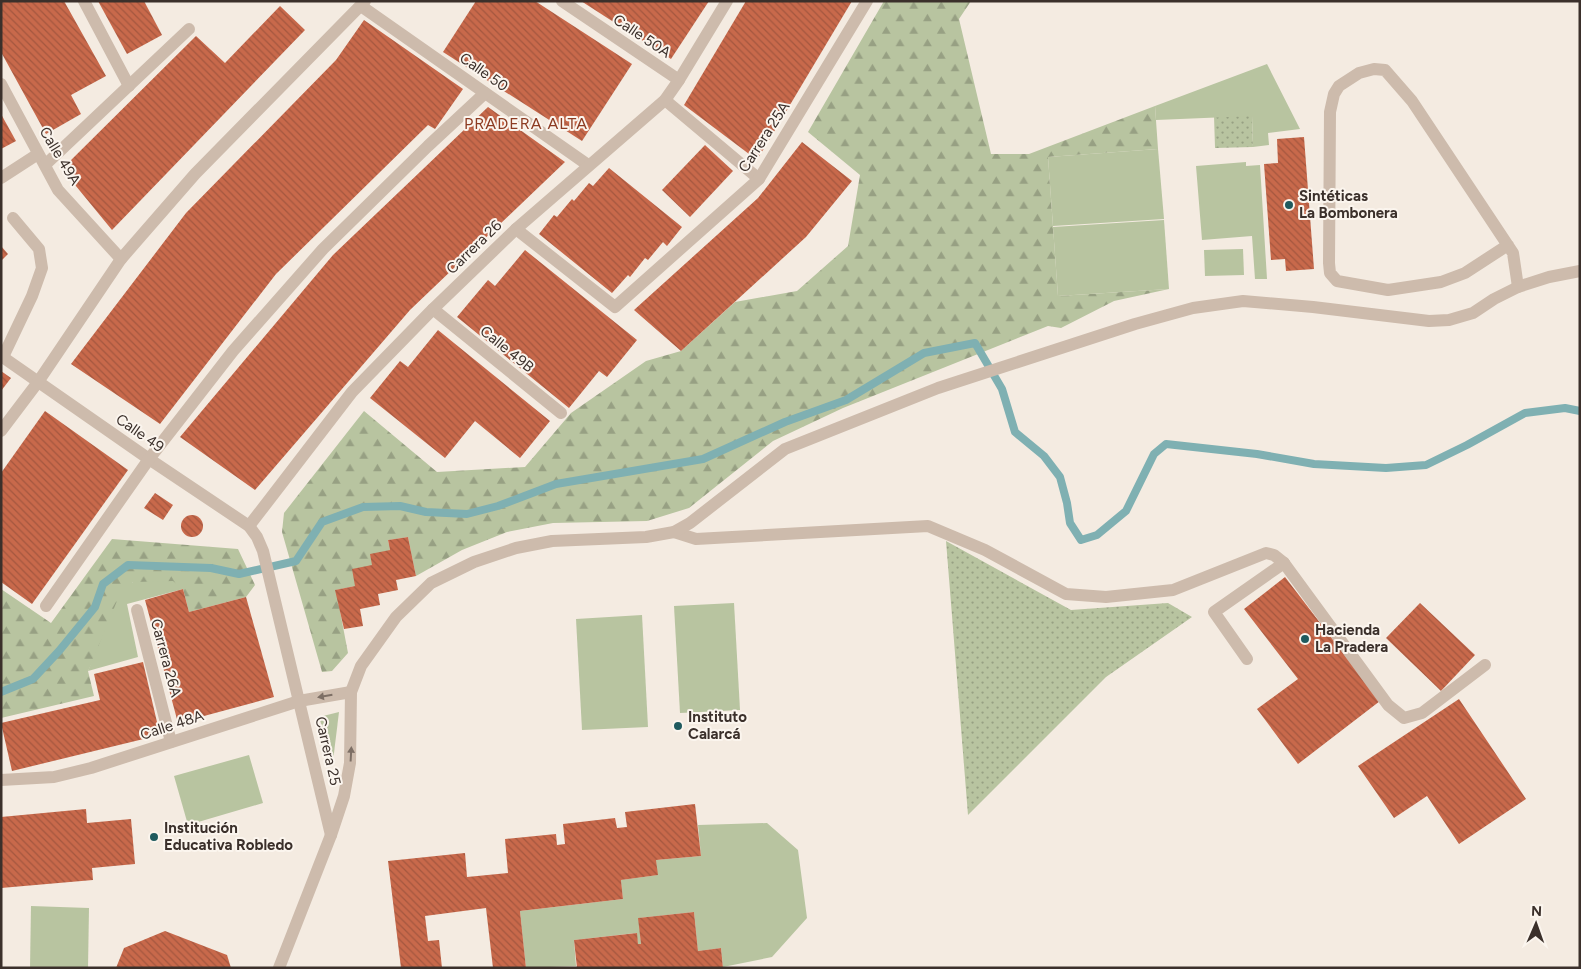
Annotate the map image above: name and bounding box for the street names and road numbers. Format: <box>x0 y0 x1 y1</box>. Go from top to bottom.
street label: Calle 50A <box>610 10 674 62</box>
street label: Calle 50 <box>456 49 512 95</box>
street label: Carrera 25A <box>735 98 793 176</box>
street label: Calle 49A <box>36 124 84 188</box>
street label: Carrera 26 <box>443 216 506 278</box>
street label: Calle 49B <box>476 322 538 376</box>
street label: Calle 49 <box>112 410 168 456</box>
street label: Carrera 26A <box>147 617 185 699</box>
street label: Calle 48A <box>138 706 206 744</box>
street label: Carrera 25 <box>311 715 345 787</box>

